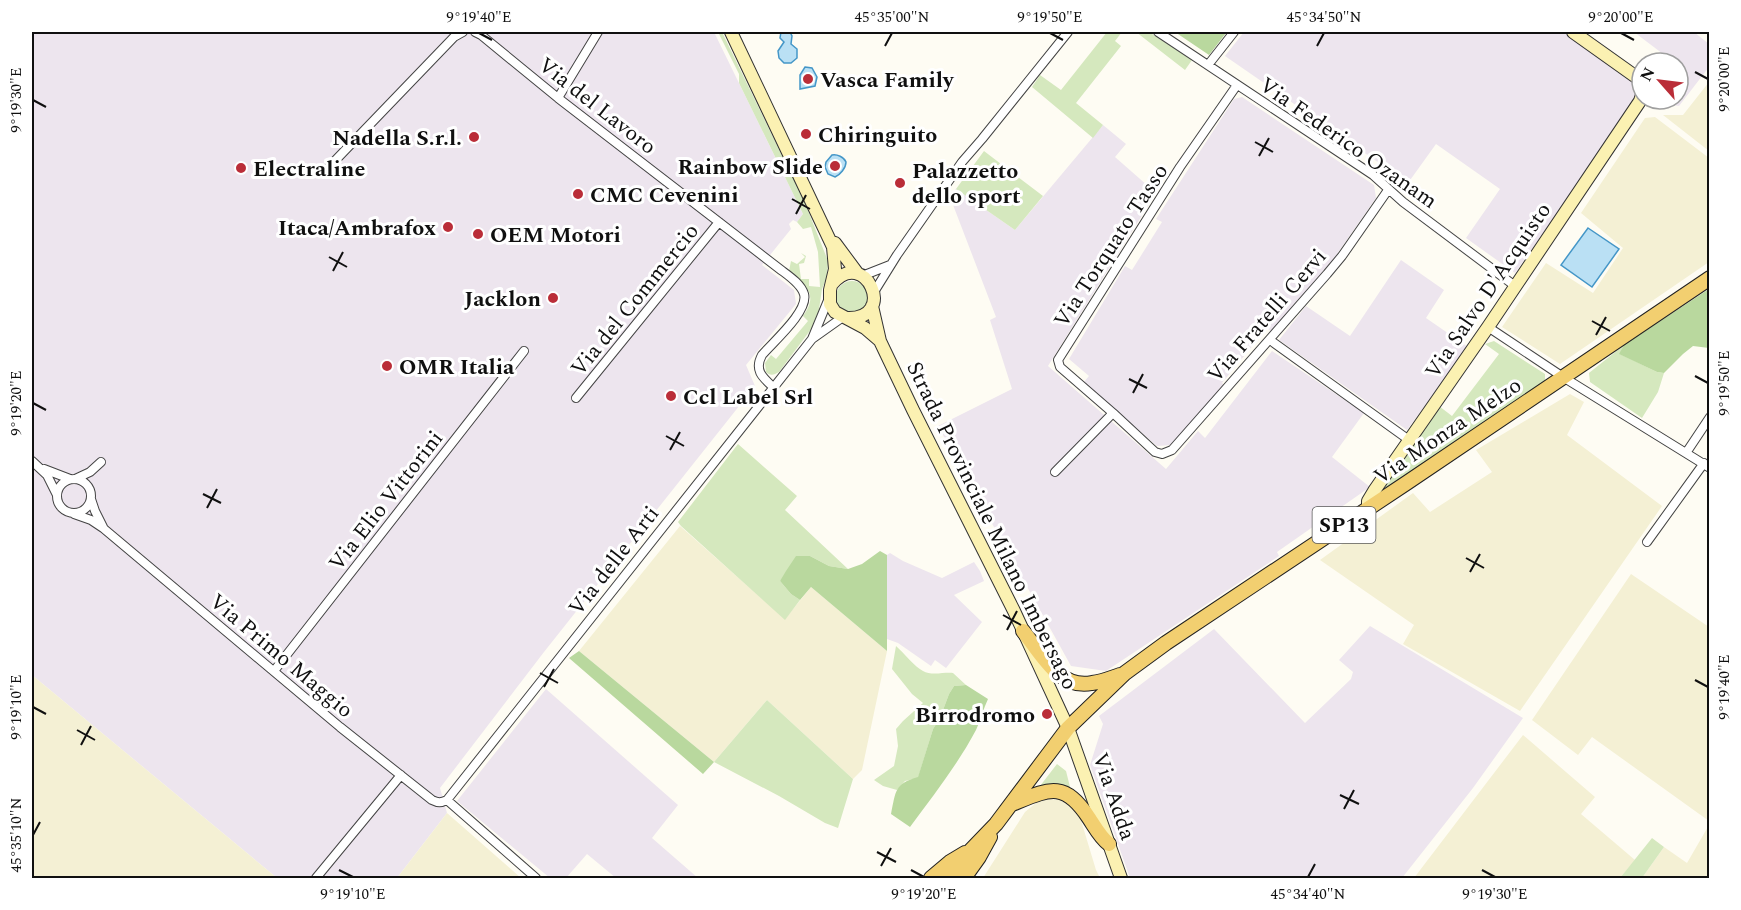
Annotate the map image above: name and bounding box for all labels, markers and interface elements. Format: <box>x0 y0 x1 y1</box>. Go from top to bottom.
text: 9°19'40"E <box>446 6 512 29</box>
text: 45°35'00"N <box>855 6 930 29</box>
text: 9°19'50"E <box>1017 6 1083 29</box>
text: 45°34'50"N <box>1287 6 1362 29</box>
text: 9°20'00"E <box>1588 6 1654 29</box>
text: 9°20'00"E <box>1713 46 1736 112</box>
street label: Via del Lavoro <box>531 49 663 163</box>
north arrow <box>1630 51 1690 111</box>
text: N <box>1634 63 1661 86</box>
place label: Vasca Family <box>820 64 955 97</box>
text: 9°19'30"E <box>5 67 28 133</box>
street label: Via Federico Ozanam <box>1252 69 1444 217</box>
marker: Vasca Family <box>801 72 815 86</box>
place label: Chiringuito <box>818 119 937 152</box>
place label: Nadella S.r.l. <box>332 122 462 155</box>
marker: Chiringuito <box>799 127 813 141</box>
marker: Nadella S.r.l. <box>467 130 481 144</box>
place label: Rainbow Slide <box>677 151 823 184</box>
place label: Electraline <box>253 153 365 186</box>
place label: Palazzetto dello sport <box>912 155 1020 213</box>
street label: Via Torquato Tasso <box>1046 157 1177 334</box>
marker: Rainbow Slide <box>828 159 842 173</box>
marker: Electraline <box>234 161 248 175</box>
marker: Palazzetto dello sport <box>893 176 907 190</box>
place label: CMC Cevenini <box>590 179 738 212</box>
marker: CMC Cevenini <box>571 187 585 201</box>
street label: Via Salvo D'Acquisto <box>1417 196 1560 386</box>
place label: Itaca/Ambrafox <box>278 212 436 245</box>
street label: Via del Commercio <box>563 216 707 384</box>
place label: OEM Motori <box>490 219 621 252</box>
marker: Itaca/Ambrafox <box>441 220 455 234</box>
marker: OEM Motori <box>471 227 485 241</box>
street label: Via Fratelli Cervi <box>1199 242 1335 390</box>
place label: Jacklon <box>464 283 541 316</box>
marker: Jacklon <box>546 291 560 305</box>
text: 9°19'50"E <box>1713 350 1736 416</box>
place label: OMR Italia <box>399 351 515 384</box>
street label: Strada Provinciale Milano Imbersago <box>898 356 1086 696</box>
marker: OMR Italia <box>380 359 394 373</box>
street label: Via Monza Melzo <box>1367 369 1529 493</box>
text: 9°19'20"E <box>5 370 28 436</box>
place label: Ccl Label Srl <box>683 381 813 414</box>
marker: Ccl Label Srl <box>664 389 678 403</box>
street label: Via Elio Vittorini <box>321 424 452 578</box>
street label: Via delle Arti <box>561 499 668 623</box>
road number: SP13 <box>1312 507 1376 543</box>
street label: Via Primo Maggio <box>202 586 360 726</box>
text: 9°19'40"E <box>1713 654 1736 720</box>
text: 9°19'10"E <box>5 674 28 740</box>
place label: Birrodromo <box>915 699 1035 732</box>
marker: Birrodromo <box>1040 707 1054 721</box>
street label: Via Adda <box>1083 748 1144 845</box>
text: 45°35'10"N <box>5 797 28 873</box>
text: 9°19'10"E <box>320 883 386 906</box>
text: 9°19'20"E <box>891 883 957 906</box>
text: 45°34'40"N <box>1271 883 1346 906</box>
text: 9°19'30"E <box>1462 883 1528 906</box>

